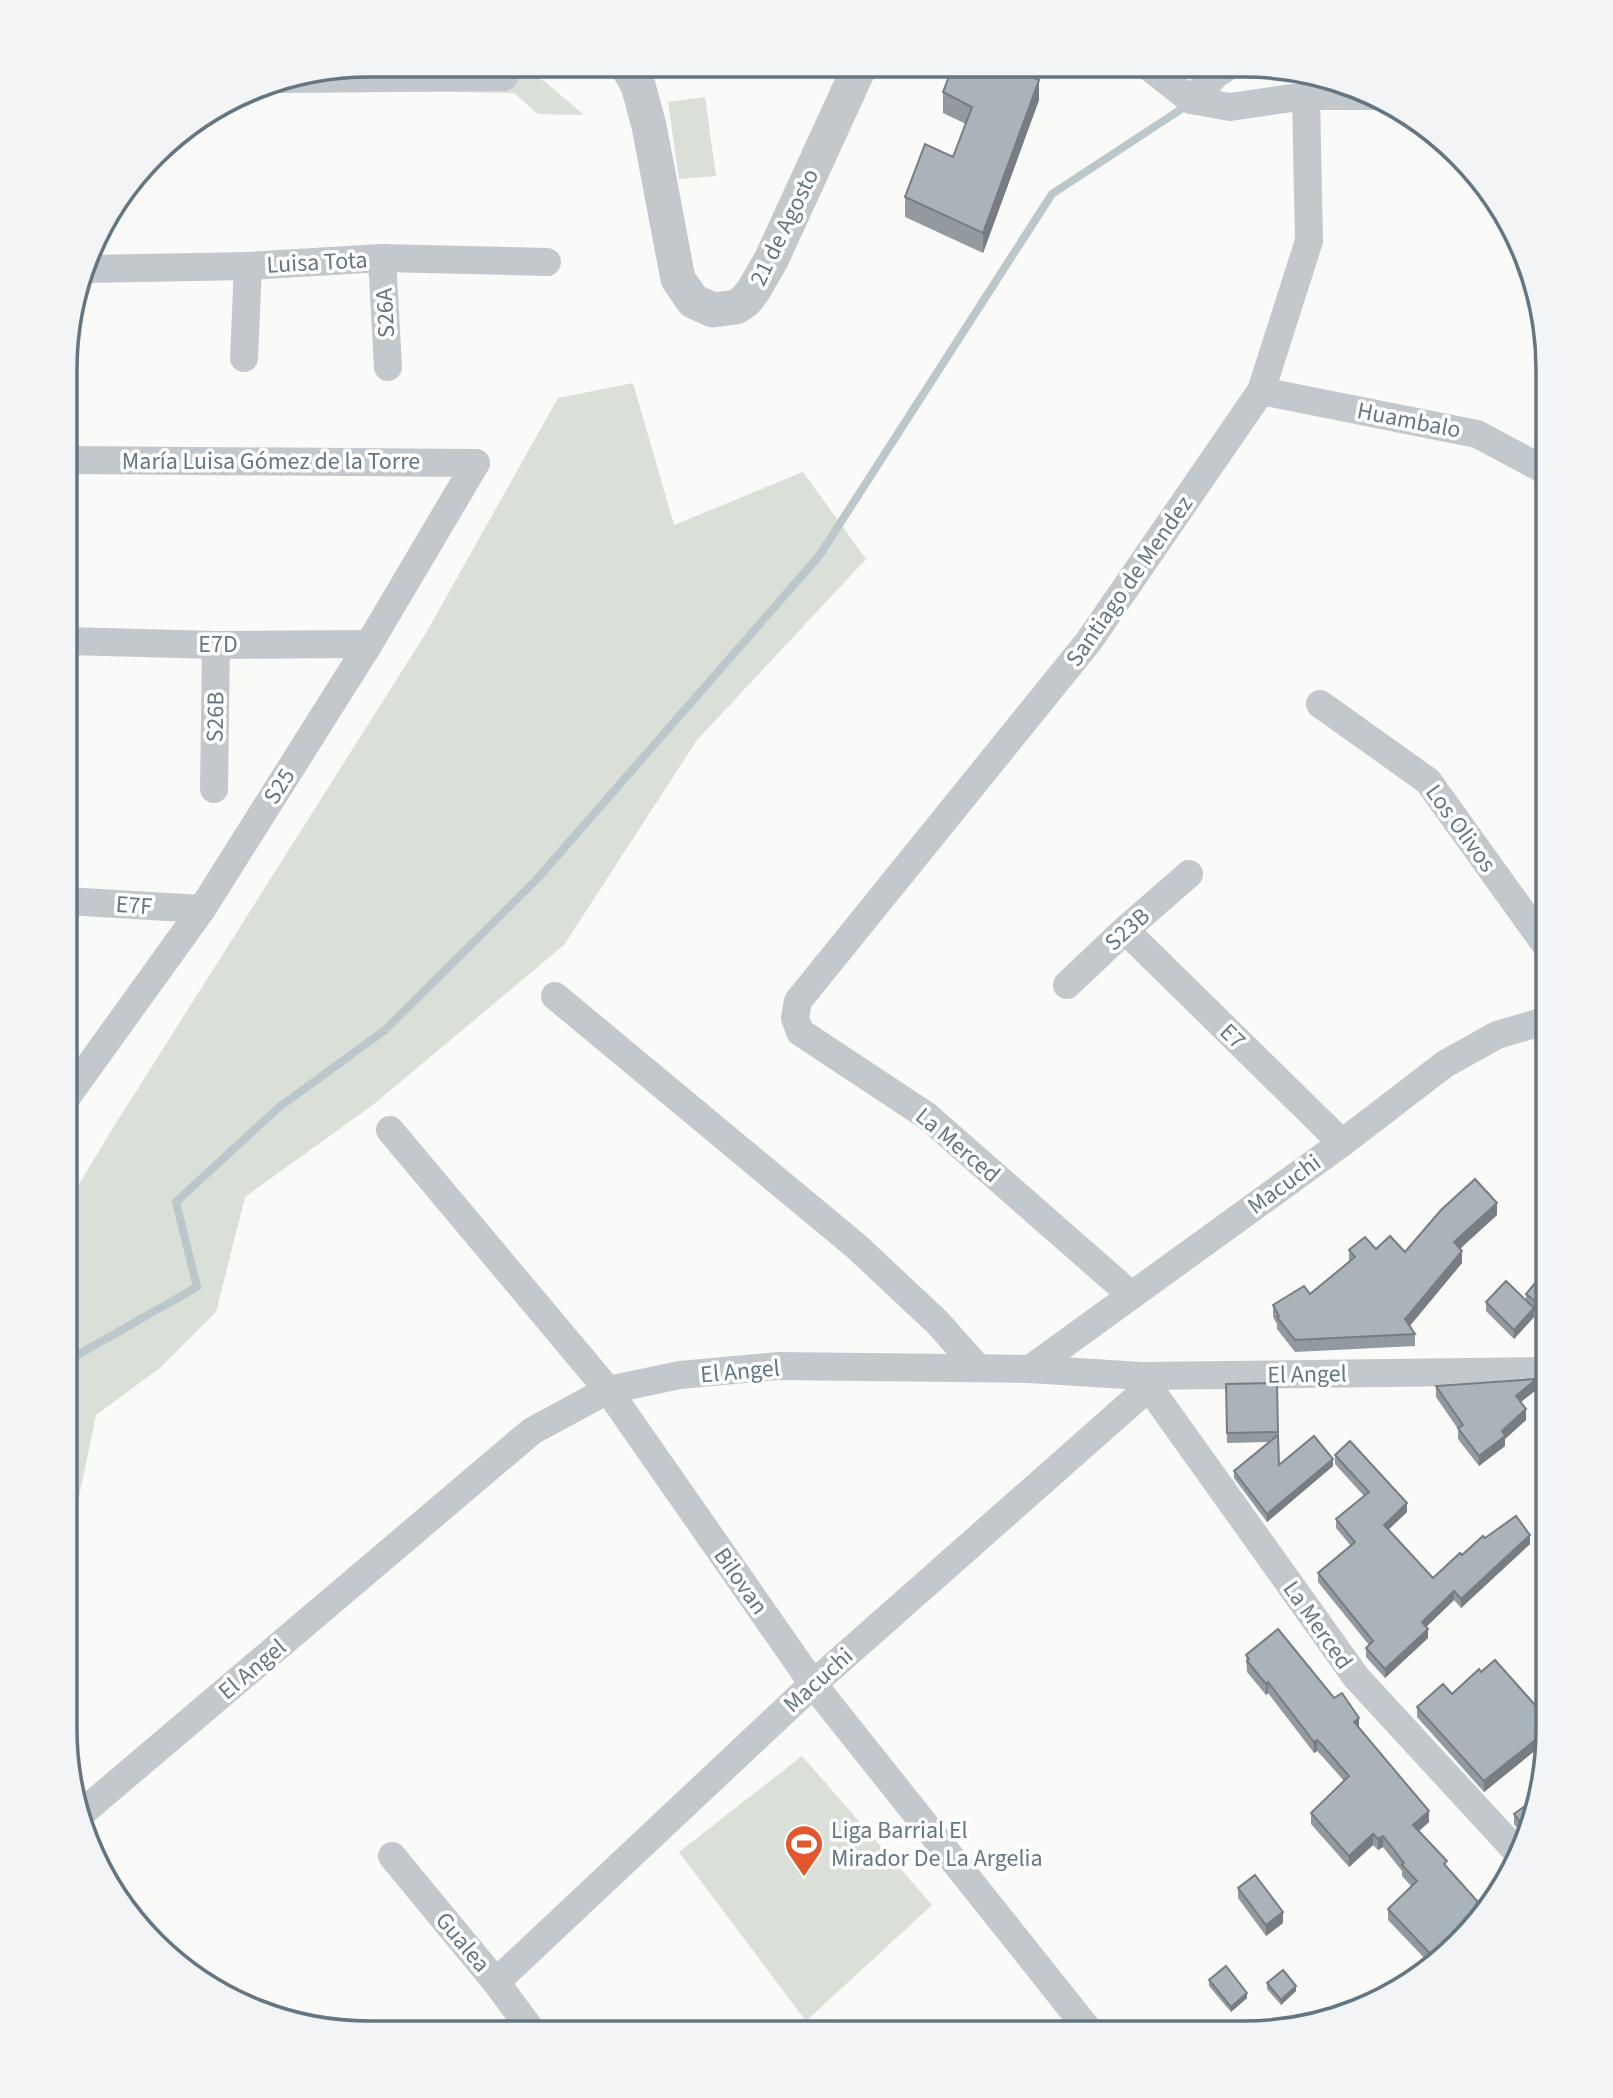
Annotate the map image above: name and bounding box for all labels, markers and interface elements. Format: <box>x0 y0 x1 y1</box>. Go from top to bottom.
street label: 21 de Agosto <box>741 163 828 292</box>
street label: Luisa Tota <box>266 242 368 283</box>
street label: S26A <box>367 287 404 339</box>
street label: Huambalo <box>1354 393 1464 448</box>
street label: María Luisa Gómez de la Torre <box>122 444 420 479</box>
street label: Santiago de Mendez <box>1057 489 1202 674</box>
street label: E7D <box>198 627 238 662</box>
street label: S26B <box>198 691 233 743</box>
street label: S25 <box>255 761 304 811</box>
street label: Los Olivos <box>1417 777 1505 880</box>
street label: E7F <box>115 887 153 924</box>
street label: S23B <box>1097 899 1158 959</box>
street label: E7 <box>1212 1015 1254 1057</box>
street label: La Merced <box>907 1099 1008 1191</box>
street label: Macuchi <box>1240 1146 1328 1223</box>
street label: El Angel <box>699 1351 781 1392</box>
street label: El Angel <box>1267 1356 1347 1393</box>
street label: Bilovan <box>705 1541 776 1622</box>
street label: La Merced <box>1274 1574 1361 1677</box>
street label: El Angel <box>211 1630 294 1708</box>
street label: Macuchi <box>776 1639 861 1721</box>
place label: Liga Barrial El Mirador De La Argelia <box>831 1813 1043 1876</box>
sports icon: Liga Barrial El Mirador De La Argelia <box>783 1823 825 1878</box>
street label: Gualea <box>427 1904 498 1980</box>

